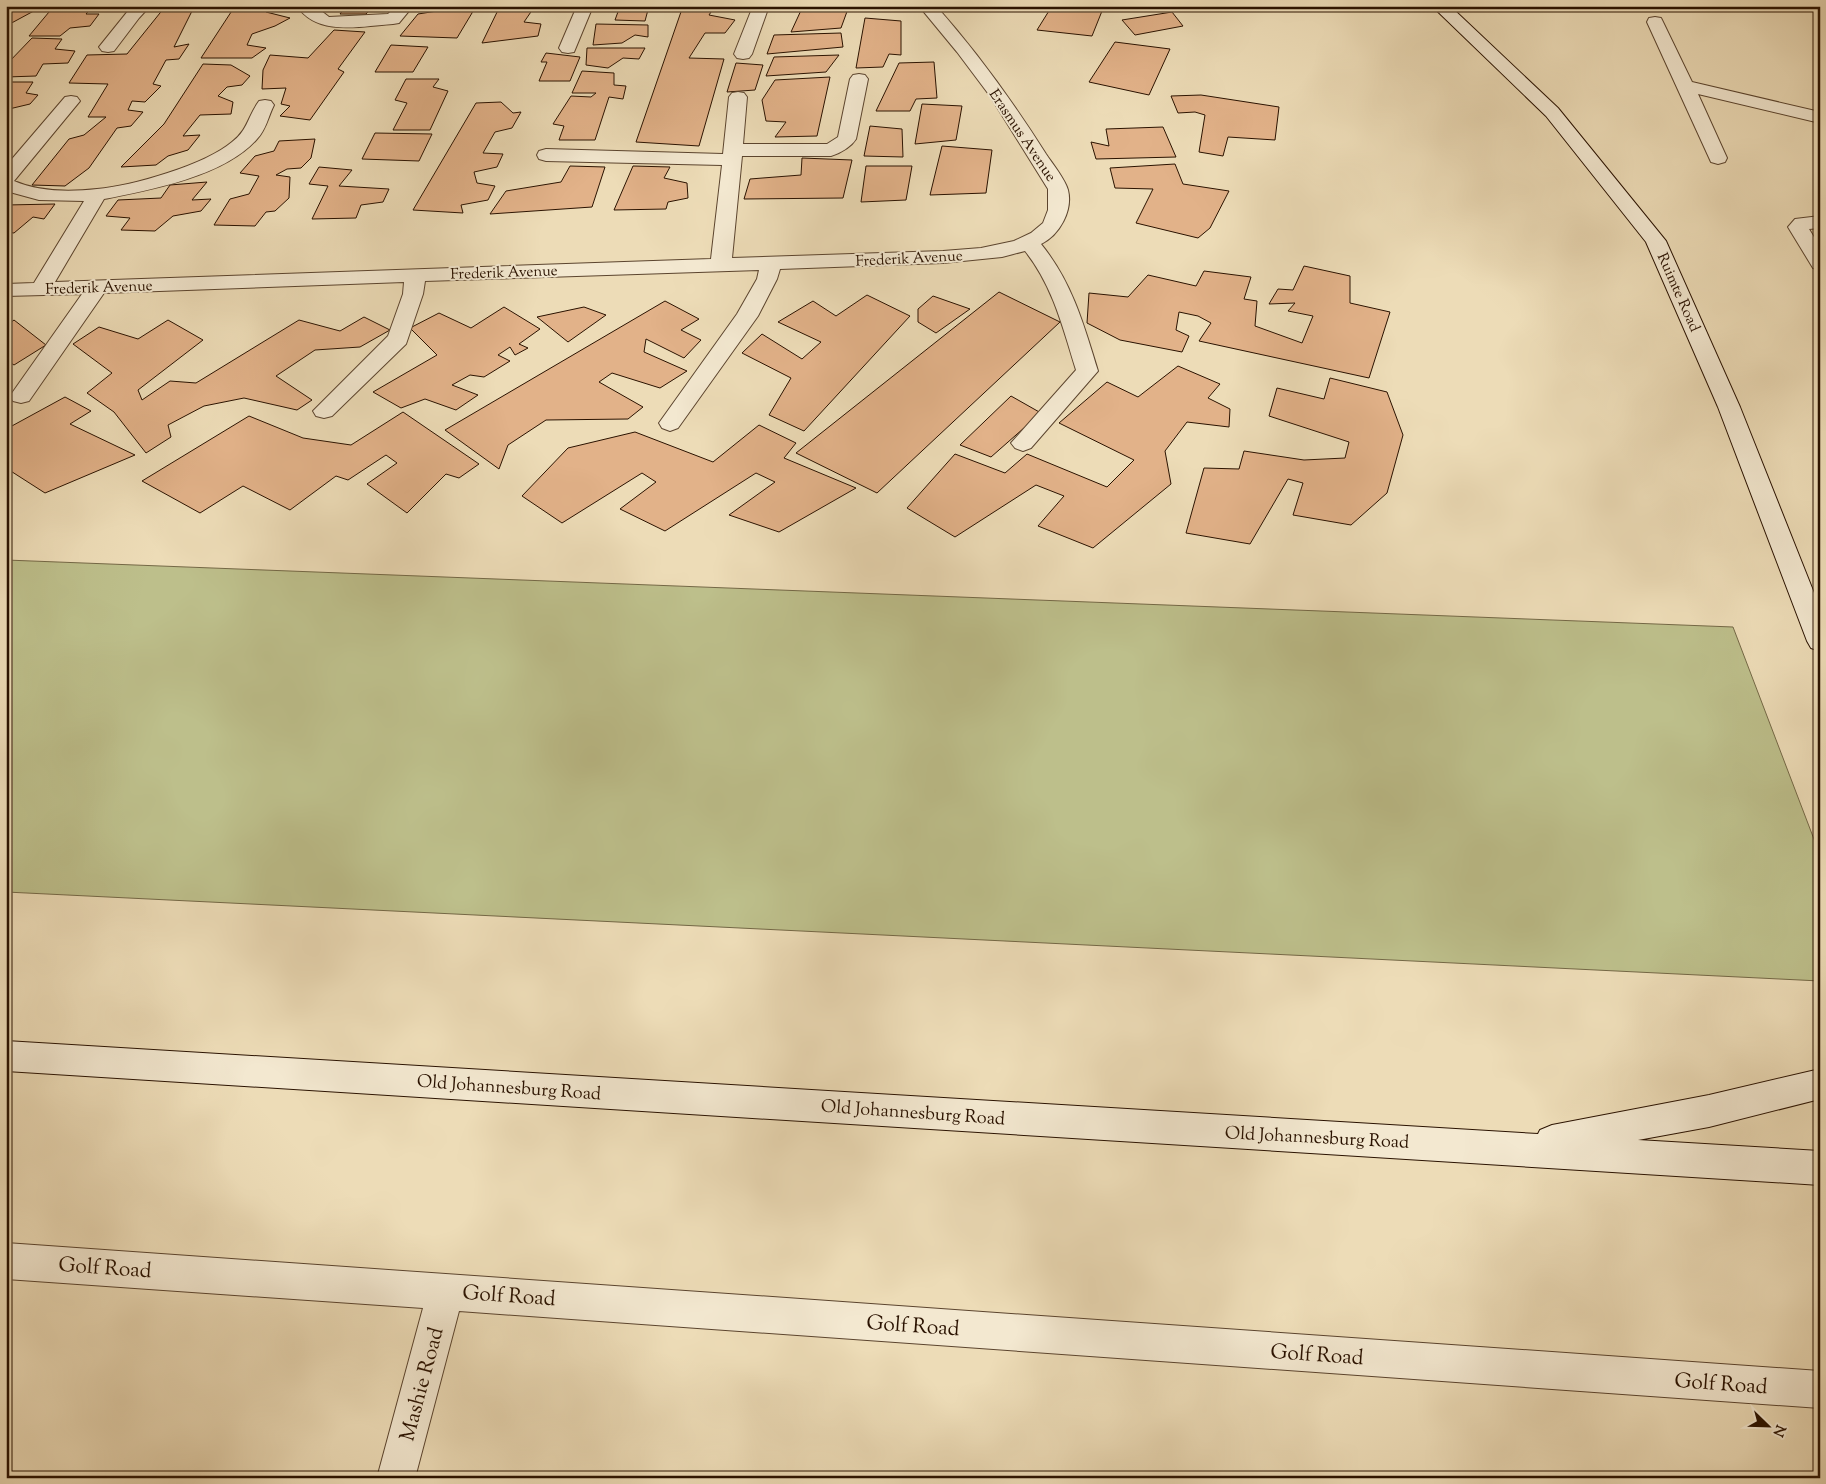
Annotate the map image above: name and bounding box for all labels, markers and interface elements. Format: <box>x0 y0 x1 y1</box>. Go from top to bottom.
street label: Erasmus Avenue <box>983 85 1061 186</box>
street label: Frederik Avenue <box>855 246 963 273</box>
street label: Ruimte Road <box>1651 250 1705 336</box>
street label: Frederik Avenue <box>450 261 558 286</box>
street label: Frederik Avenue <box>45 276 153 301</box>
street label: Old Johannesburg Road <box>416 1070 602 1108</box>
street label: Old Johannesburg Road <box>820 1095 1006 1133</box>
street label: Old Johannesburg Road <box>1224 1121 1410 1157</box>
street label: Golf Road <box>57 1251 153 1287</box>
street label: Golf Road <box>461 1279 557 1315</box>
street label: Golf Road <box>865 1309 961 1345</box>
street label: Mashie Road <box>393 1324 453 1445</box>
street label: Golf Road <box>1269 1338 1365 1374</box>
street label: Golf Road <box>1673 1367 1769 1403</box>
north arrow <box>1744 1402 1794 1452</box>
text: N <box>1767 1421 1790 1439</box>

